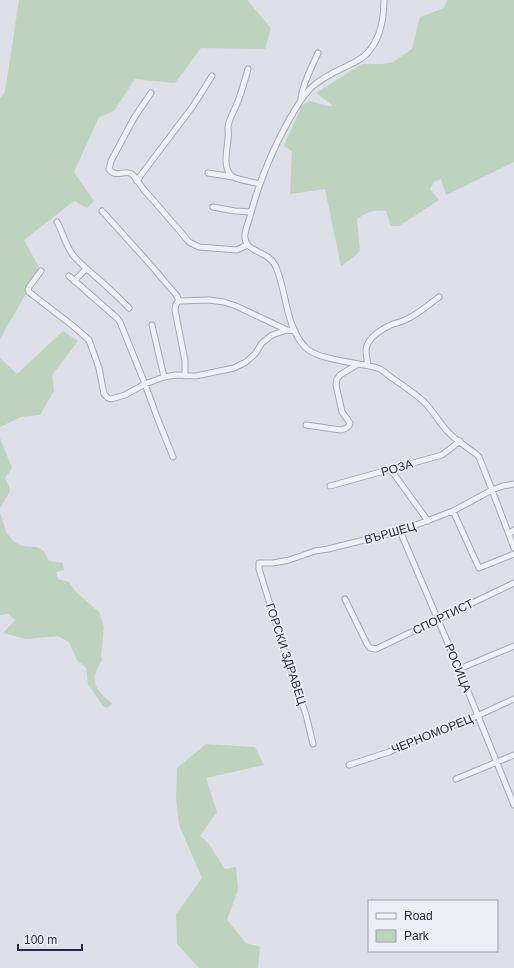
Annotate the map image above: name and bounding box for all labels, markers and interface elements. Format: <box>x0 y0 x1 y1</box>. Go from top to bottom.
street label: РОЗА <box>380 457 414 479</box>
street label: ВЪРШЕЦ <box>363 519 417 547</box>
street label: СПОРТИСТ <box>410 596 476 638</box>
street label: ГОРСКИ ЗДРАВЕЦ <box>263 601 309 707</box>
street label: РОСИЦА <box>442 642 474 694</box>
street label: ЧЕРНОМОРЕЦ <box>389 711 475 757</box>
legend <box>368 900 498 952</box>
text: Road <box>404 909 433 923</box>
scale bar <box>18 926 82 952</box>
text: Park <box>404 929 430 943</box>
text: 100 m <box>24 933 57 947</box>

